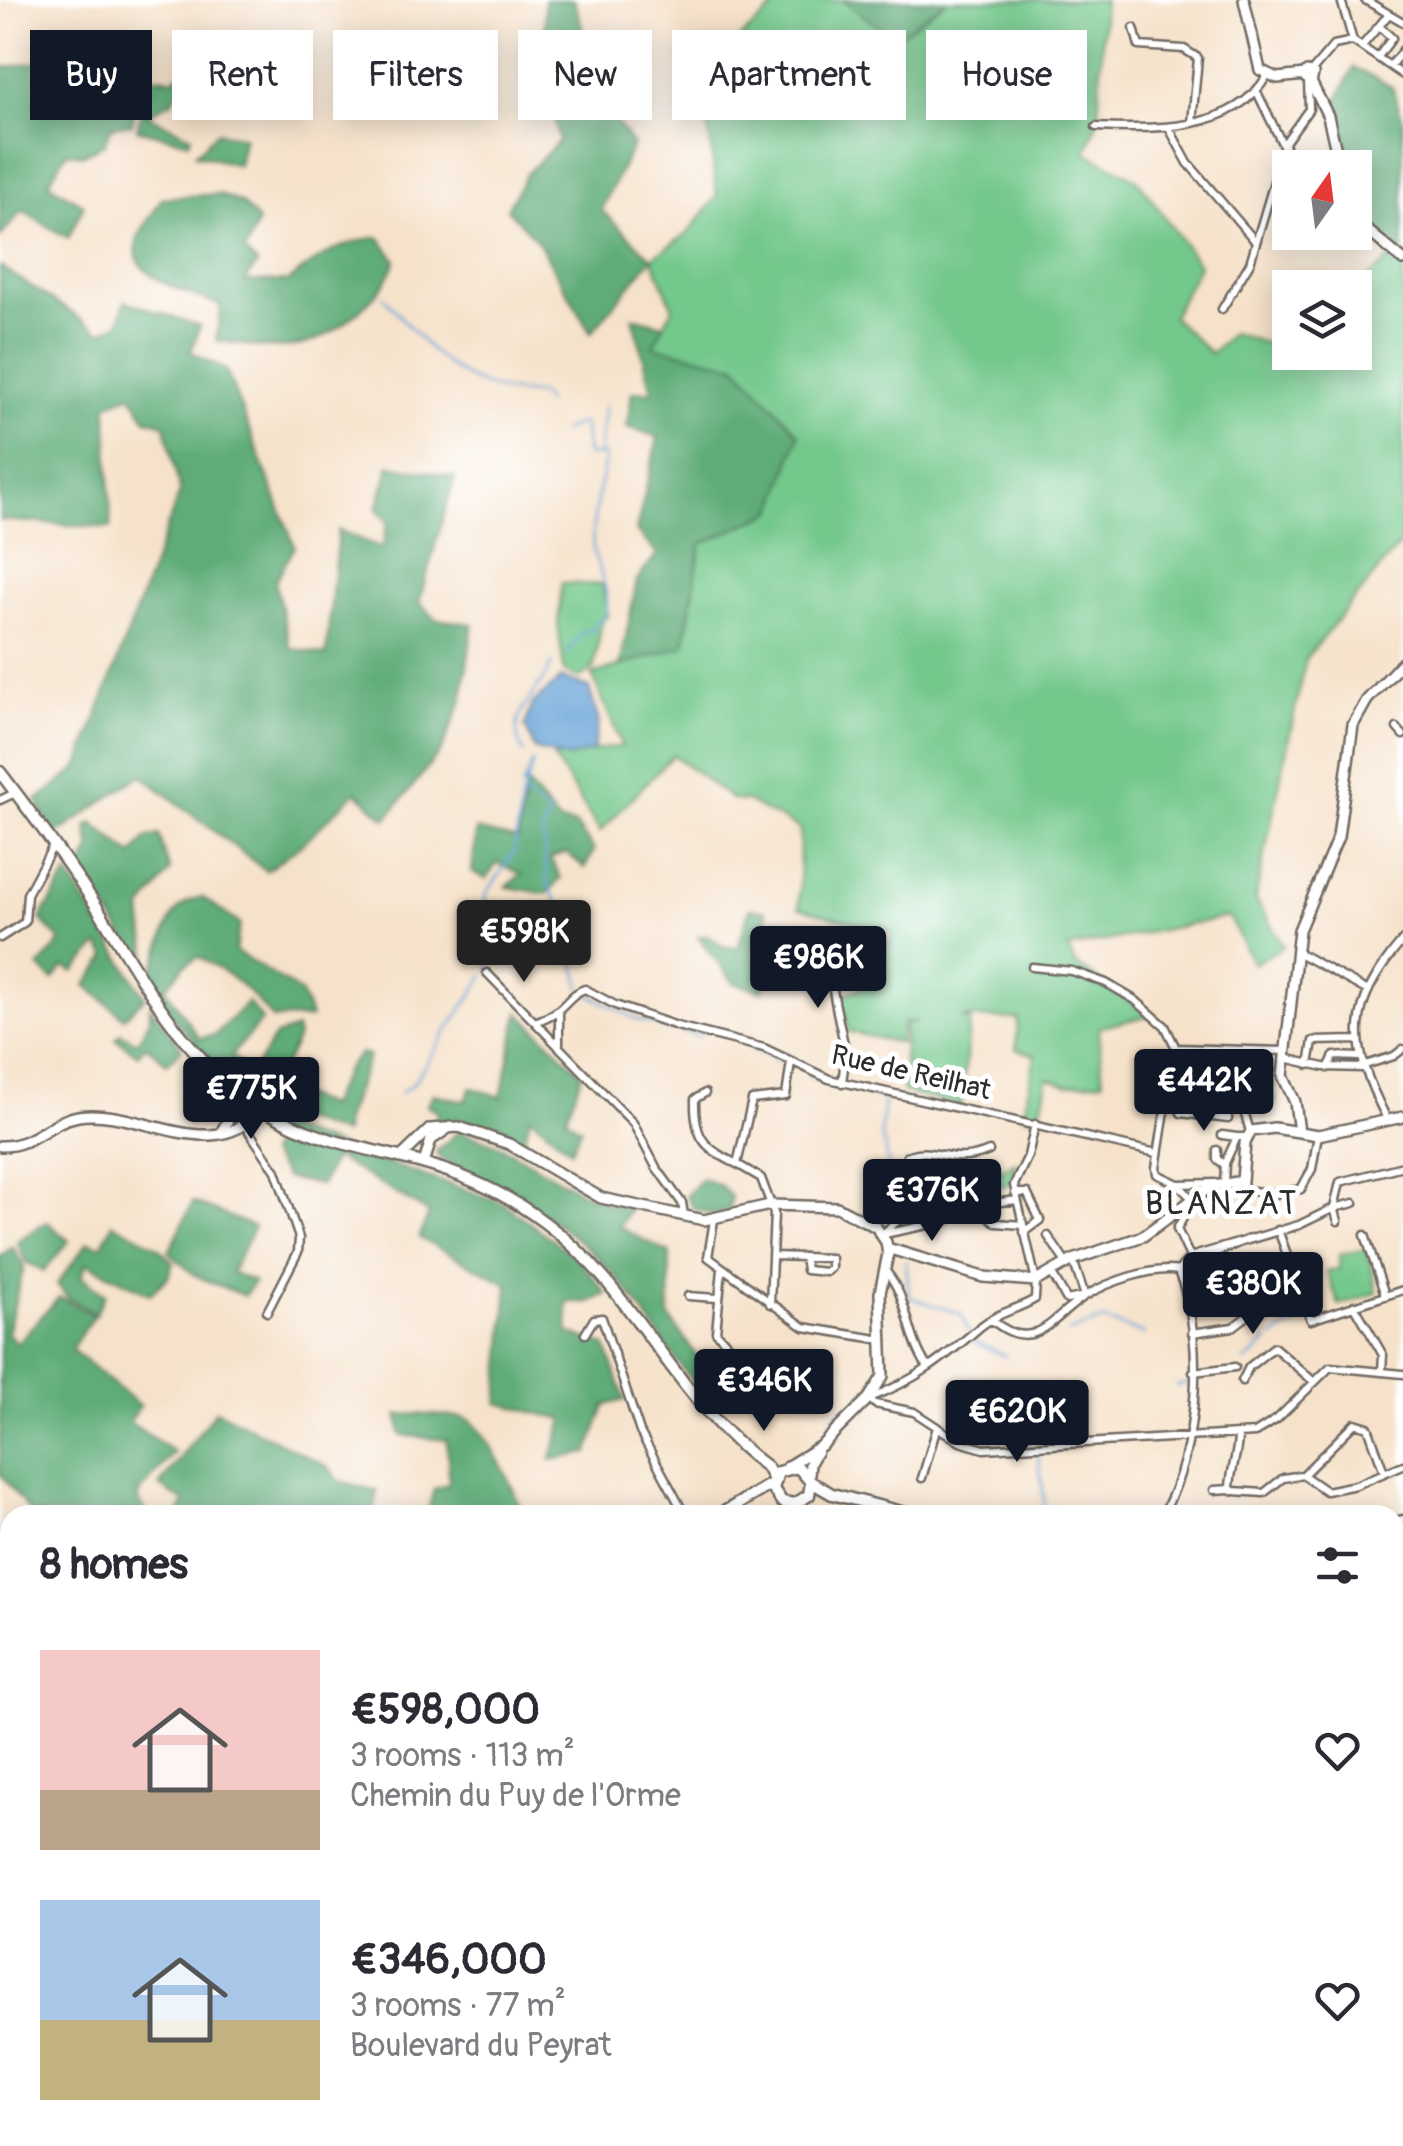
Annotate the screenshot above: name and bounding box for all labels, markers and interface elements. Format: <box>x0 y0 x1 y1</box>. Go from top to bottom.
chip: Buy <box>30 30 152 120</box>
chip: Rent <box>172 30 313 120</box>
chip: Filters <box>333 30 498 120</box>
chip: New <box>518 30 652 120</box>
chip: Apartment <box>672 30 906 120</box>
chip: House <box>926 30 1087 120</box>
north arrow <box>1272 150 1372 250</box>
map controls <box>1272 150 1372 370</box>
button: layers <box>1272 270 1372 370</box>
pin: €598K <box>454 900 594 985</box>
text: €598K <box>479 912 569 952</box>
pin: €986K <box>748 926 888 1011</box>
text: €986K <box>772 938 864 978</box>
street label: Rue de Reilhat <box>828 1038 995 1108</box>
pin: €442K <box>1134 1049 1274 1134</box>
pin: €775K <box>181 1057 321 1142</box>
text: €442K <box>1156 1061 1252 1101</box>
text: €775K <box>205 1069 297 1109</box>
pin: €376K <box>862 1159 1002 1244</box>
text: €376K <box>885 1171 979 1211</box>
district label: BLANZAT <box>1145 1184 1299 1224</box>
pin: €380K <box>1183 1252 1323 1337</box>
text: €380K <box>1205 1264 1301 1304</box>
pin: €346K <box>694 1349 834 1434</box>
text: €346K <box>716 1361 812 1401</box>
pin: €620K <box>947 1380 1087 1465</box>
text: €620K <box>968 1392 1066 1432</box>
icon: filters <box>1310 1538 1365 1593</box>
text: 8 homes <box>40 1539 188 1591</box>
text: €598,000 <box>350 1684 540 1736</box>
icon: home <box>120 1690 240 1810</box>
icon: heart <box>1310 1723 1365 1778</box>
text: 3 rooms · 113 m² <box>350 1736 575 1776</box>
text: Chemin du Puy de l'Orme <box>350 1776 681 1816</box>
text: €346,000 <box>350 1934 547 1986</box>
icon: home <box>120 1940 240 2060</box>
icon: heart <box>1310 1973 1365 2028</box>
text: 3 rooms · 77 m² <box>350 1986 566 2026</box>
text: Boulevard du Peyrat <box>350 2026 612 2066</box>

